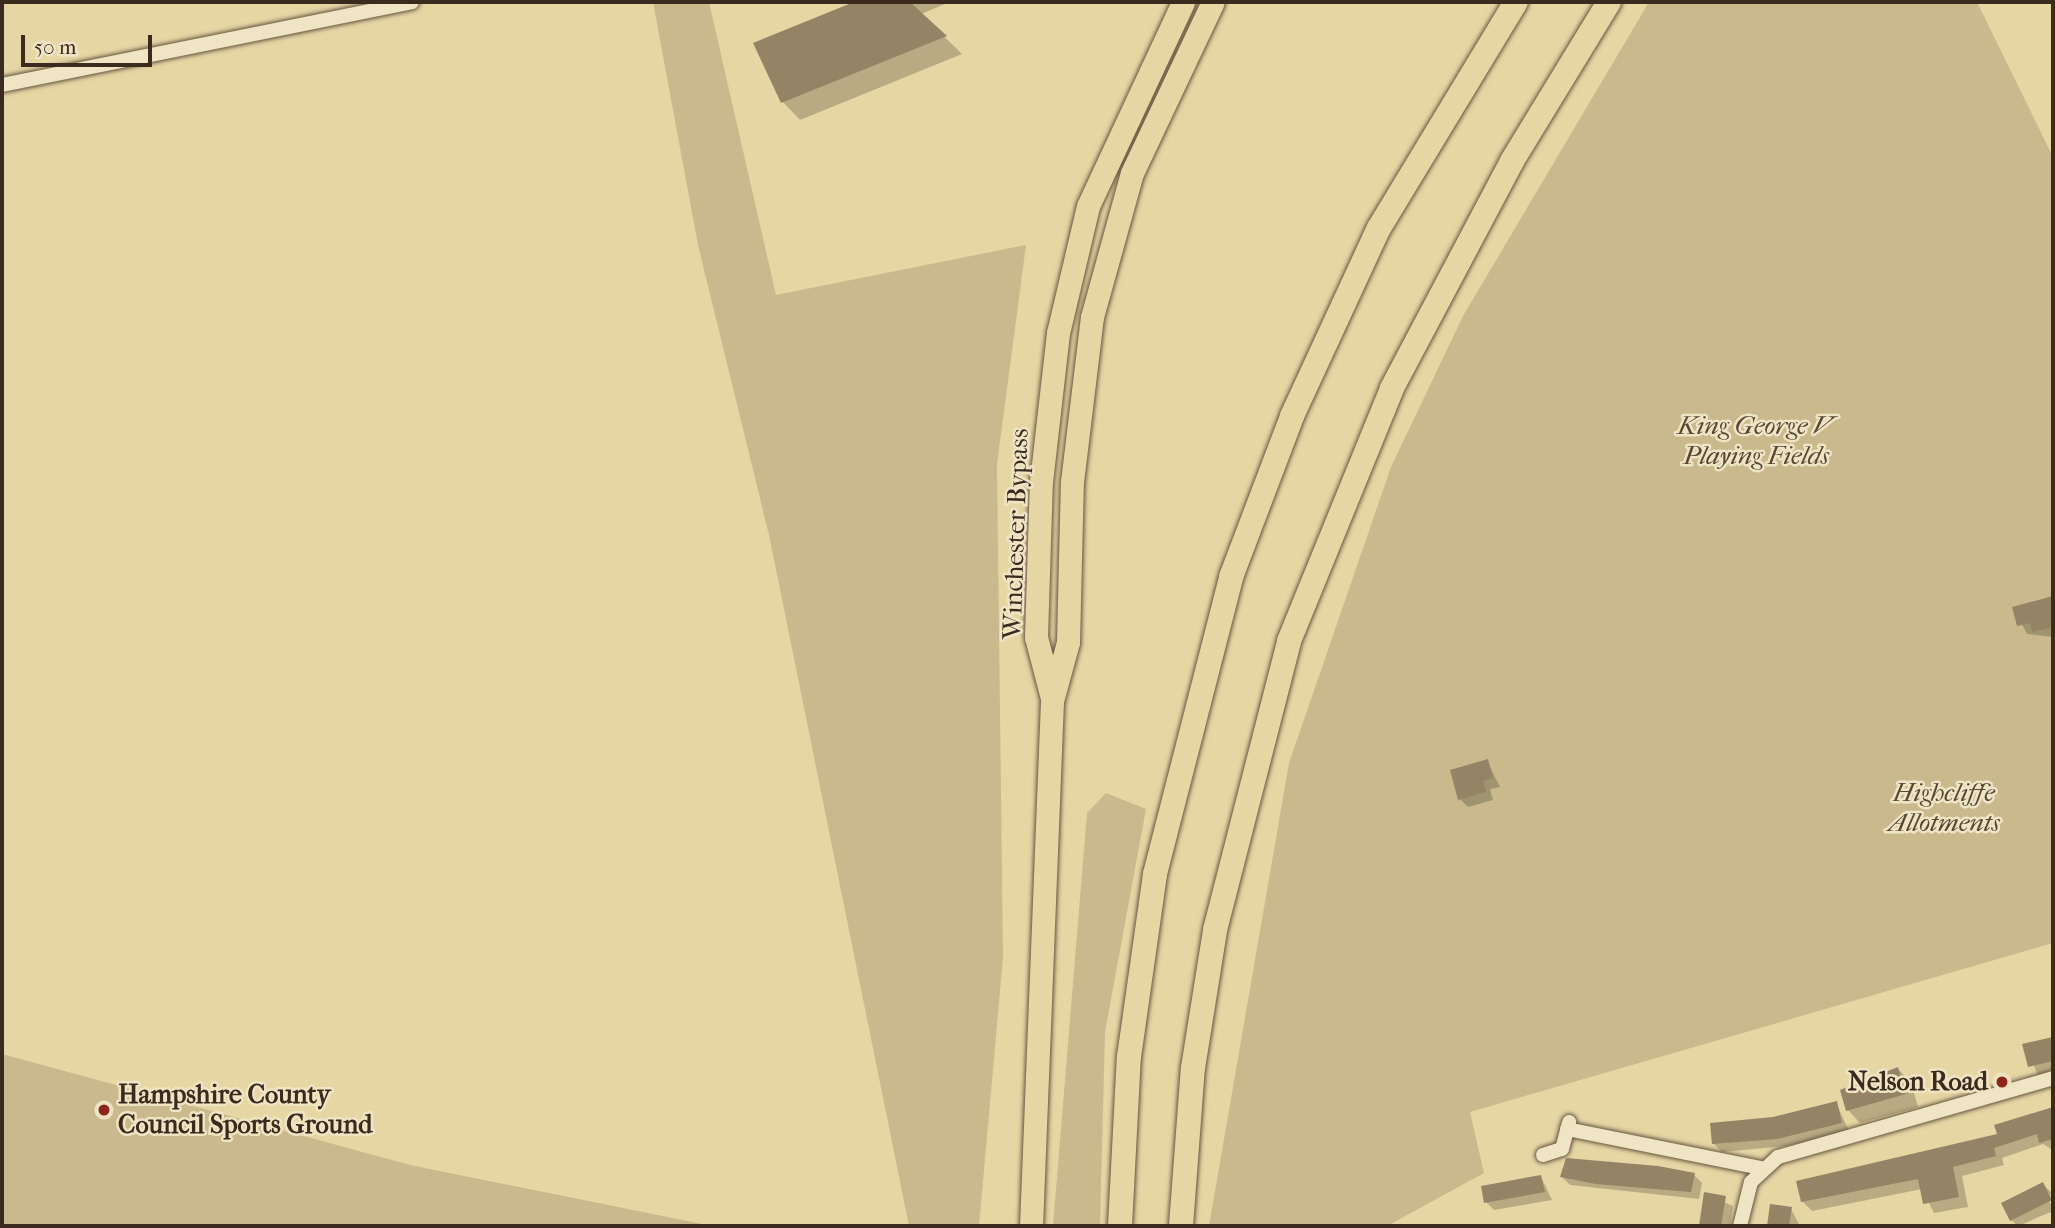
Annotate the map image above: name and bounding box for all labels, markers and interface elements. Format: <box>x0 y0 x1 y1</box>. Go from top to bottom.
scale bar <box>24 21 156 65</box>
text: 50 m <box>34 35 77 59</box>
park label: King George V Playing Fields <box>1678 410 1834 472</box>
street label: Winchester Bypass <box>997 428 1035 640</box>
park label: Highcliffe Allotments <box>1888 777 2000 838</box>
place label: Nelson Road <box>1848 1066 1988 1098</box>
marker: Nelson Road <box>1994 1074 2010 1090</box>
place label: Hampshire County Council Sports Ground <box>118 1079 372 1140</box>
marker: Hampshire County Council Sports Ground <box>96 1102 112 1118</box>

